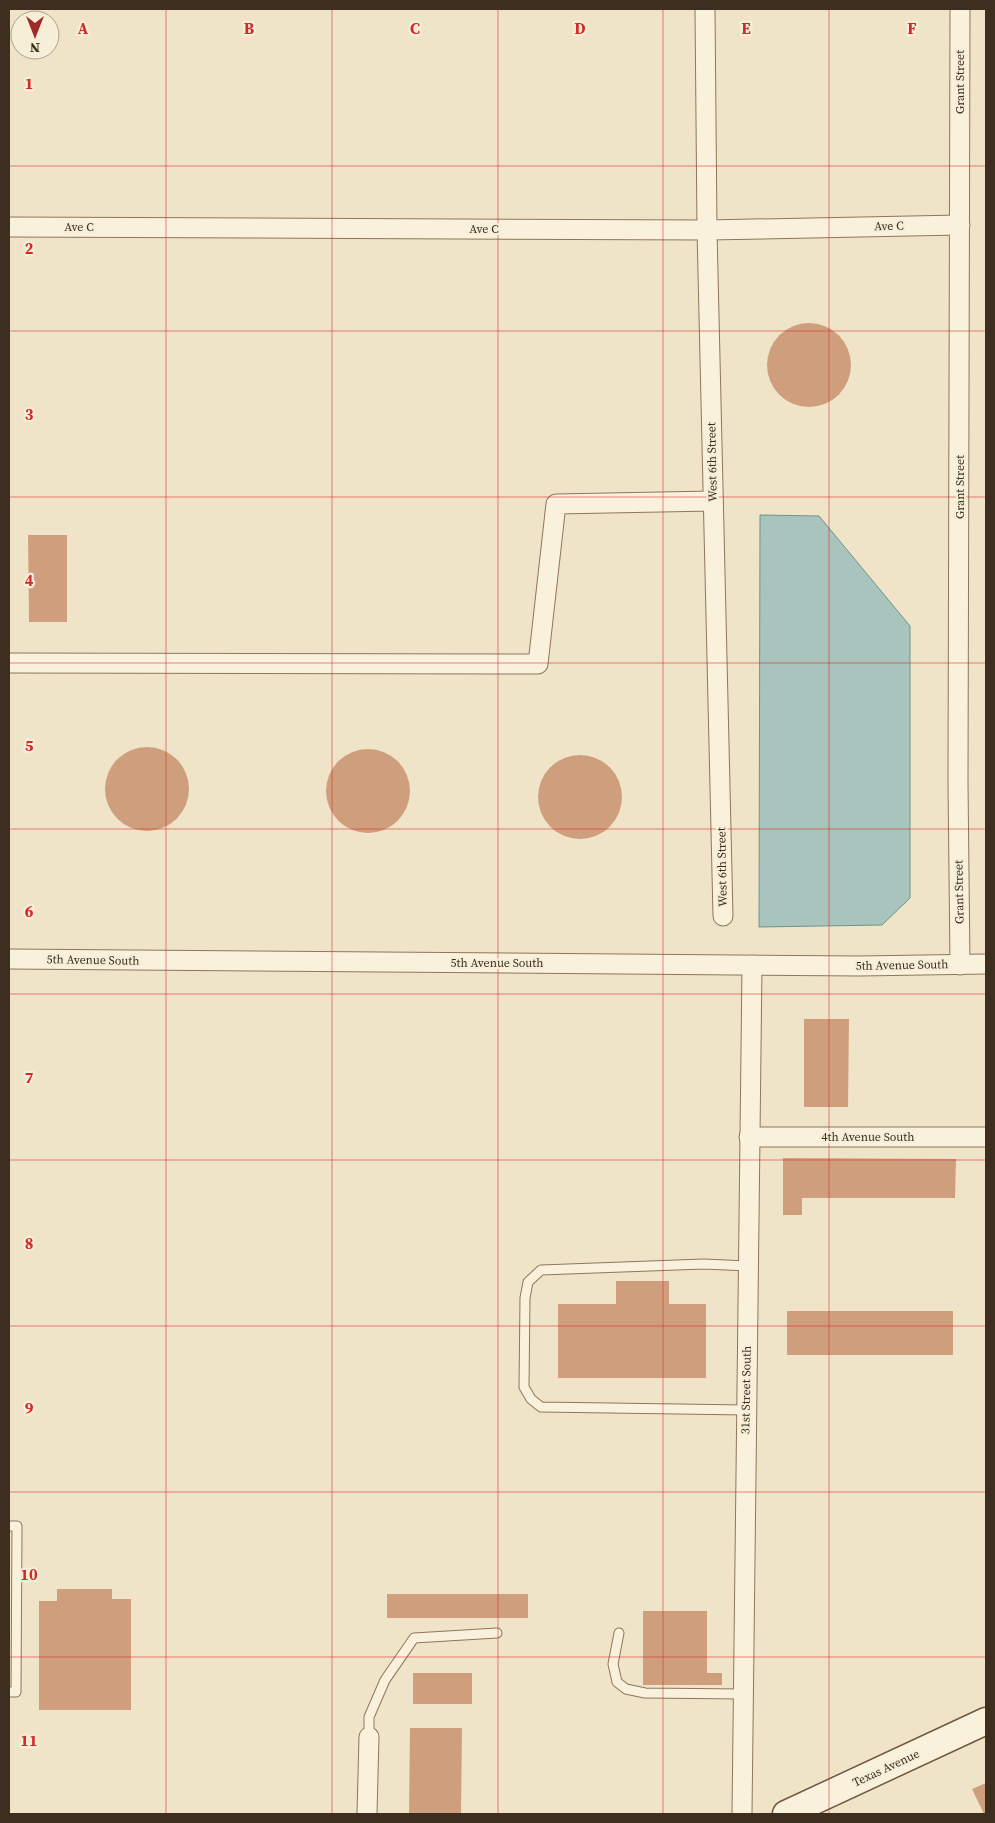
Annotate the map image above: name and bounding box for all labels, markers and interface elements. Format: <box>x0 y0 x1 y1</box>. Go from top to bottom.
north arrow <box>10 10 60 60</box>
text: A <box>78 17 89 39</box>
text: B <box>244 17 255 39</box>
text: C <box>410 17 420 39</box>
text: D <box>574 17 586 39</box>
text: E <box>741 17 751 39</box>
text: F <box>907 17 917 39</box>
text: N <box>30 38 40 58</box>
street label: Grant Street <box>952 50 968 114</box>
text: 1 <box>25 72 33 94</box>
street label: Ave C <box>874 218 904 234</box>
street label: Ave C <box>64 219 94 235</box>
street label: Ave C <box>469 221 499 237</box>
text: 2 <box>25 237 34 259</box>
text: 3 <box>25 403 34 425</box>
street label: West 6th Street <box>703 422 721 502</box>
street label: Grant Street <box>952 455 968 519</box>
text: 4 <box>25 569 34 591</box>
text: 5 <box>25 734 34 756</box>
street label: West 6th Street <box>713 827 731 907</box>
street label: Grant Street <box>950 860 968 924</box>
text: 6 <box>25 900 34 922</box>
street label: 5th Avenue South <box>46 951 140 969</box>
street label: 5th Avenue South <box>451 955 543 971</box>
street label: 5th Avenue South <box>855 956 949 974</box>
text: 7 <box>25 1066 34 1088</box>
street label: 4th Avenue South <box>822 1129 914 1145</box>
text: 8 <box>25 1232 33 1254</box>
street label: 31st Street South <box>737 1346 755 1434</box>
text: 9 <box>25 1397 34 1419</box>
text: 10 <box>20 1563 38 1585</box>
text: 11 <box>20 1729 38 1751</box>
street label: Texas Avenue <box>850 1745 922 1791</box>

